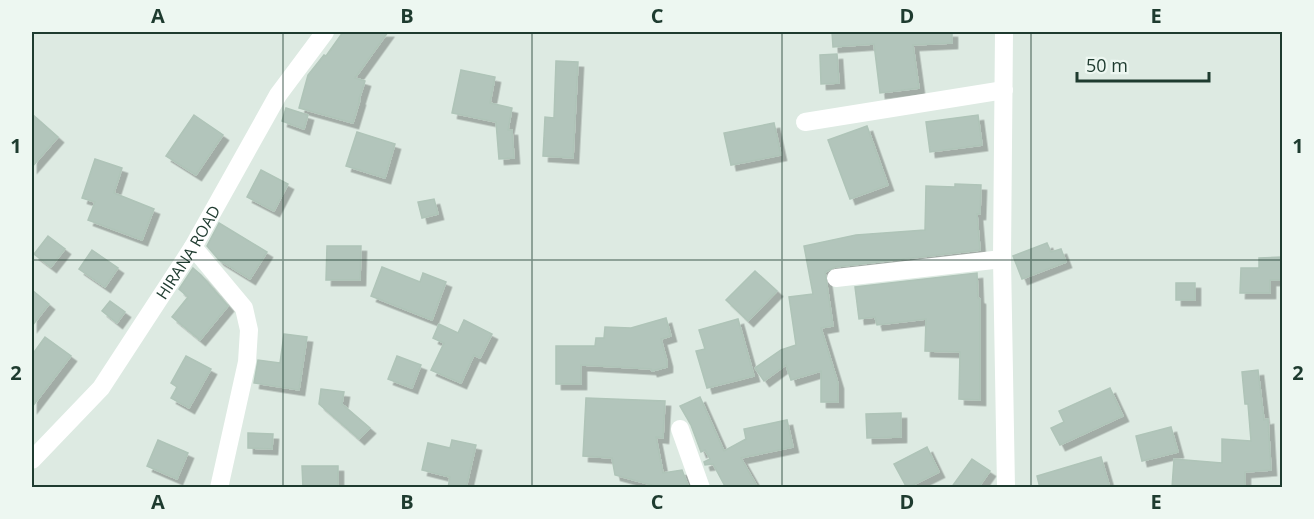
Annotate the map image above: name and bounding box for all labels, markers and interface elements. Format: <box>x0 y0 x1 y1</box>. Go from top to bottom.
text: A <box>151 2 165 29</box>
text: B <box>400 2 414 29</box>
text: C <box>651 2 664 29</box>
text: D <box>900 2 914 29</box>
text: E <box>1150 2 1162 29</box>
scale bar <box>1077 45 1209 83</box>
text: 50 m <box>1086 53 1128 77</box>
text: 1 <box>10 132 22 159</box>
text: 1 <box>1292 132 1304 159</box>
street label: HIRANA ROAD <box>151 201 225 304</box>
text: 2 <box>10 359 22 386</box>
text: 2 <box>1292 359 1304 386</box>
text: A <box>151 488 165 515</box>
text: B <box>400 488 414 515</box>
text: C <box>651 488 664 515</box>
text: D <box>900 488 914 515</box>
text: E <box>1150 488 1162 515</box>

